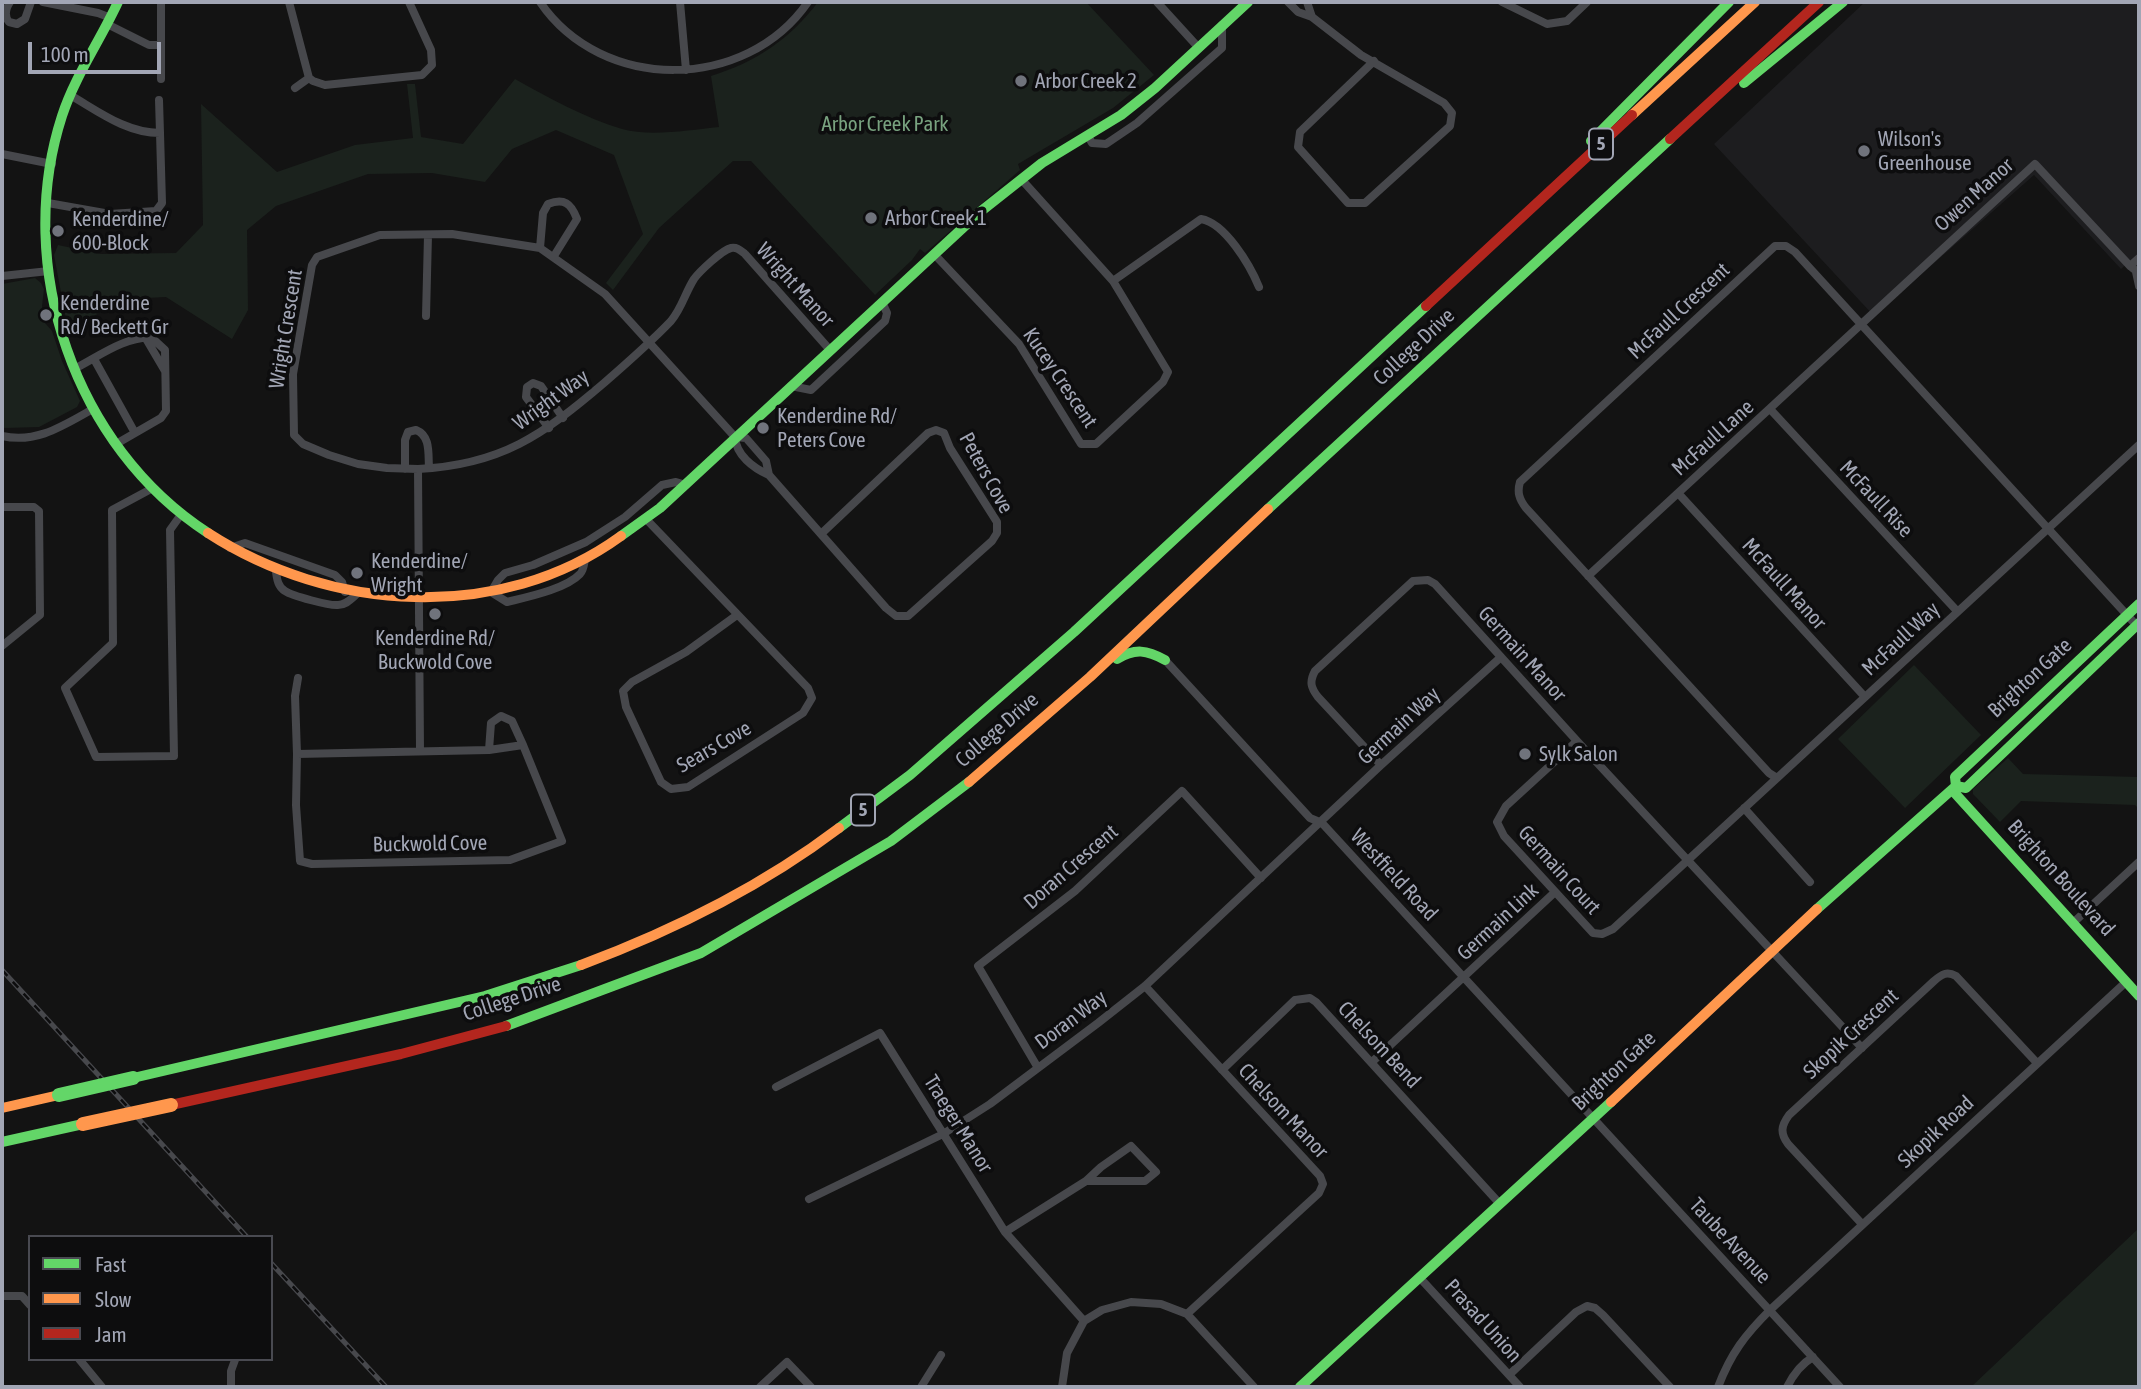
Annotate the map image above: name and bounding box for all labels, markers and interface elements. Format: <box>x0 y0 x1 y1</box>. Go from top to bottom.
scale bar <box>32 28 164 72</box>
text: 100 m <box>41 42 89 66</box>
place label: Arbor Creek 2 <box>1035 68 1137 94</box>
marker: Arbor Creek 2 <box>1013 73 1029 89</box>
park label: Arbor Creek Park <box>821 111 949 137</box>
place label: Wilson's Greenhouse <box>1878 126 1972 176</box>
road number: 5 <box>1589 128 1613 160</box>
marker: Wilson's Greenhouse <box>1856 143 1872 159</box>
street label: Owen Manor <box>1929 153 2019 237</box>
place label: Arbor Creek 1 <box>885 205 987 231</box>
place label: Kenderdine/ 600-Block <box>72 206 169 256</box>
marker: Arbor Creek 1 <box>863 210 879 226</box>
marker: Kenderdine/ 600-Block <box>50 223 66 239</box>
street label: Wright Manor <box>751 238 839 332</box>
street label: McFaull Crescent <box>1623 257 1735 365</box>
street label: Wright Crescent <box>264 268 308 390</box>
place label: Kenderdine Rd/ Beckett Gr <box>60 290 168 340</box>
street label: College Drive <box>1368 303 1460 391</box>
marker: Kenderdine Rd/ Beckett Gr <box>38 307 54 323</box>
street label: Kucey Crescent <box>1017 323 1103 433</box>
street label: Wright Way <box>508 364 594 436</box>
street label: McFaull Lane <box>1667 395 1759 481</box>
place label: Kenderdine Rd/ Peters Cove <box>777 403 897 453</box>
marker: Kenderdine Rd/ Peters Cove <box>755 420 771 436</box>
street label: Peters Cove <box>954 428 1018 518</box>
street label: McFaull Rise <box>1834 455 1918 543</box>
street label: McFaull Manor <box>1737 533 1831 635</box>
place label: Kenderdine/ Wright <box>371 548 468 598</box>
marker: Kenderdine/ Wright <box>349 565 365 581</box>
street label: McFaull Way <box>1857 597 1945 681</box>
street label: Germain Manor <box>1473 601 1571 707</box>
marker: Kenderdine Rd/ Buckwold Cove <box>427 606 443 622</box>
place label: Kenderdine Rd/ Buckwold Cove <box>375 625 495 675</box>
street label: Brighton Gate <box>1983 633 2077 723</box>
street label: Germain Way <box>1353 682 1445 770</box>
street label: College Drive <box>950 687 1044 773</box>
street label: Sears Cove <box>672 716 756 778</box>
place label: Sylk Salon <box>1539 741 1618 767</box>
marker: Sylk Salon <box>1517 746 1533 762</box>
road number: 5 <box>851 794 875 825</box>
street label: Brighton Boulevard <box>2002 815 2120 941</box>
street label: Doran Crescent <box>1019 819 1123 915</box>
street label: Germain Court <box>1512 820 1606 920</box>
street label: Westfield Road <box>1345 824 1443 926</box>
street label: Buckwold Cove <box>373 830 487 858</box>
street label: Germain Link <box>1452 878 1544 966</box>
street label: College Drive <box>460 971 564 1027</box>
street label: Skopik Crescent <box>1798 984 1904 1084</box>
street label: Doran Way <box>1030 985 1112 1055</box>
street label: Chelsom Bend <box>1332 996 1426 1094</box>
street label: Brighton Gate <box>1567 1026 1661 1116</box>
street label: Chelsom Manor <box>1233 1058 1333 1164</box>
street label: Traeger Manor <box>918 1071 998 1177</box>
street label: Skopik Road <box>1893 1091 1979 1173</box>
street label: Taube Avenue <box>1684 1193 1776 1289</box>
legend <box>28 1235 273 1361</box>
text: Fast <box>95 1252 126 1276</box>
street label: Prasad Union <box>1439 1274 1527 1368</box>
text: Slow <box>95 1287 131 1311</box>
text: Jam <box>95 1322 127 1346</box>

